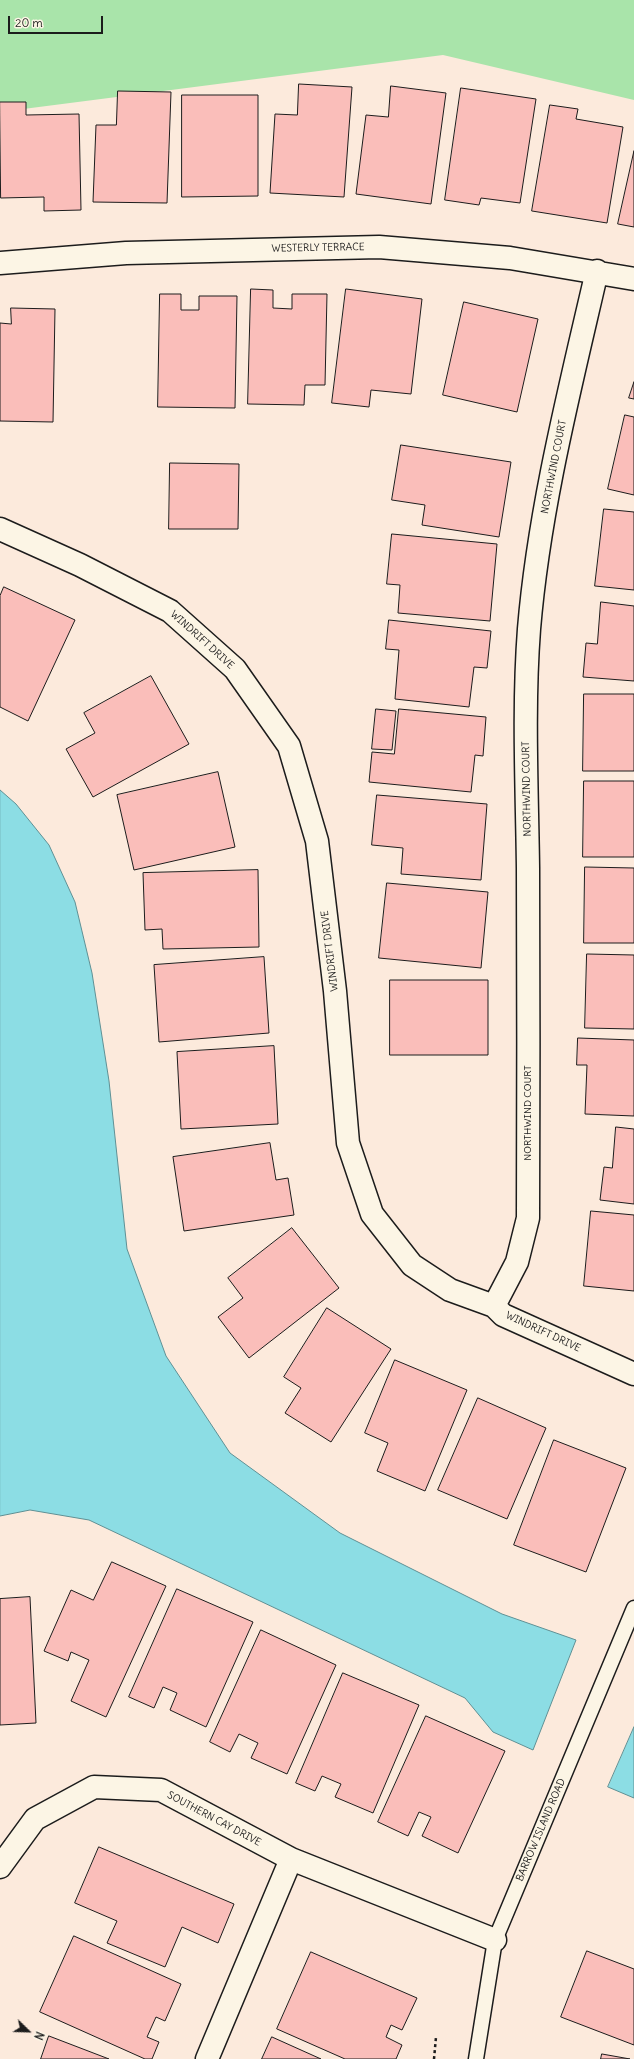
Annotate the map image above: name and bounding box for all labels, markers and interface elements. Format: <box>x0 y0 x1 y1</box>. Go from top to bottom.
scale bar <box>10 8 105 34</box>
text: 20 m <box>15 15 43 30</box>
street label: WESTERLY TERRACE <box>271 241 365 255</box>
street label: NORTHWIND COURT <box>539 419 569 515</box>
street label: WINDRIFT DRIVE <box>168 608 236 672</box>
street label: NORTHWIND COURT <box>520 741 534 837</box>
street label: WINDRIFT DRIVE <box>319 910 341 992</box>
street label: NORTHWIND COURT <box>522 1065 534 1161</box>
street label: WINDRIFT DRIVE <box>504 1309 582 1355</box>
street label: BARROW ISLAND ROAD <box>514 1777 568 1883</box>
street label: SOUTHERN CAY DRIVE <box>165 1789 263 1849</box>
north arrow <box>8 2011 48 2051</box>
text: N <box>31 2029 47 2042</box>

